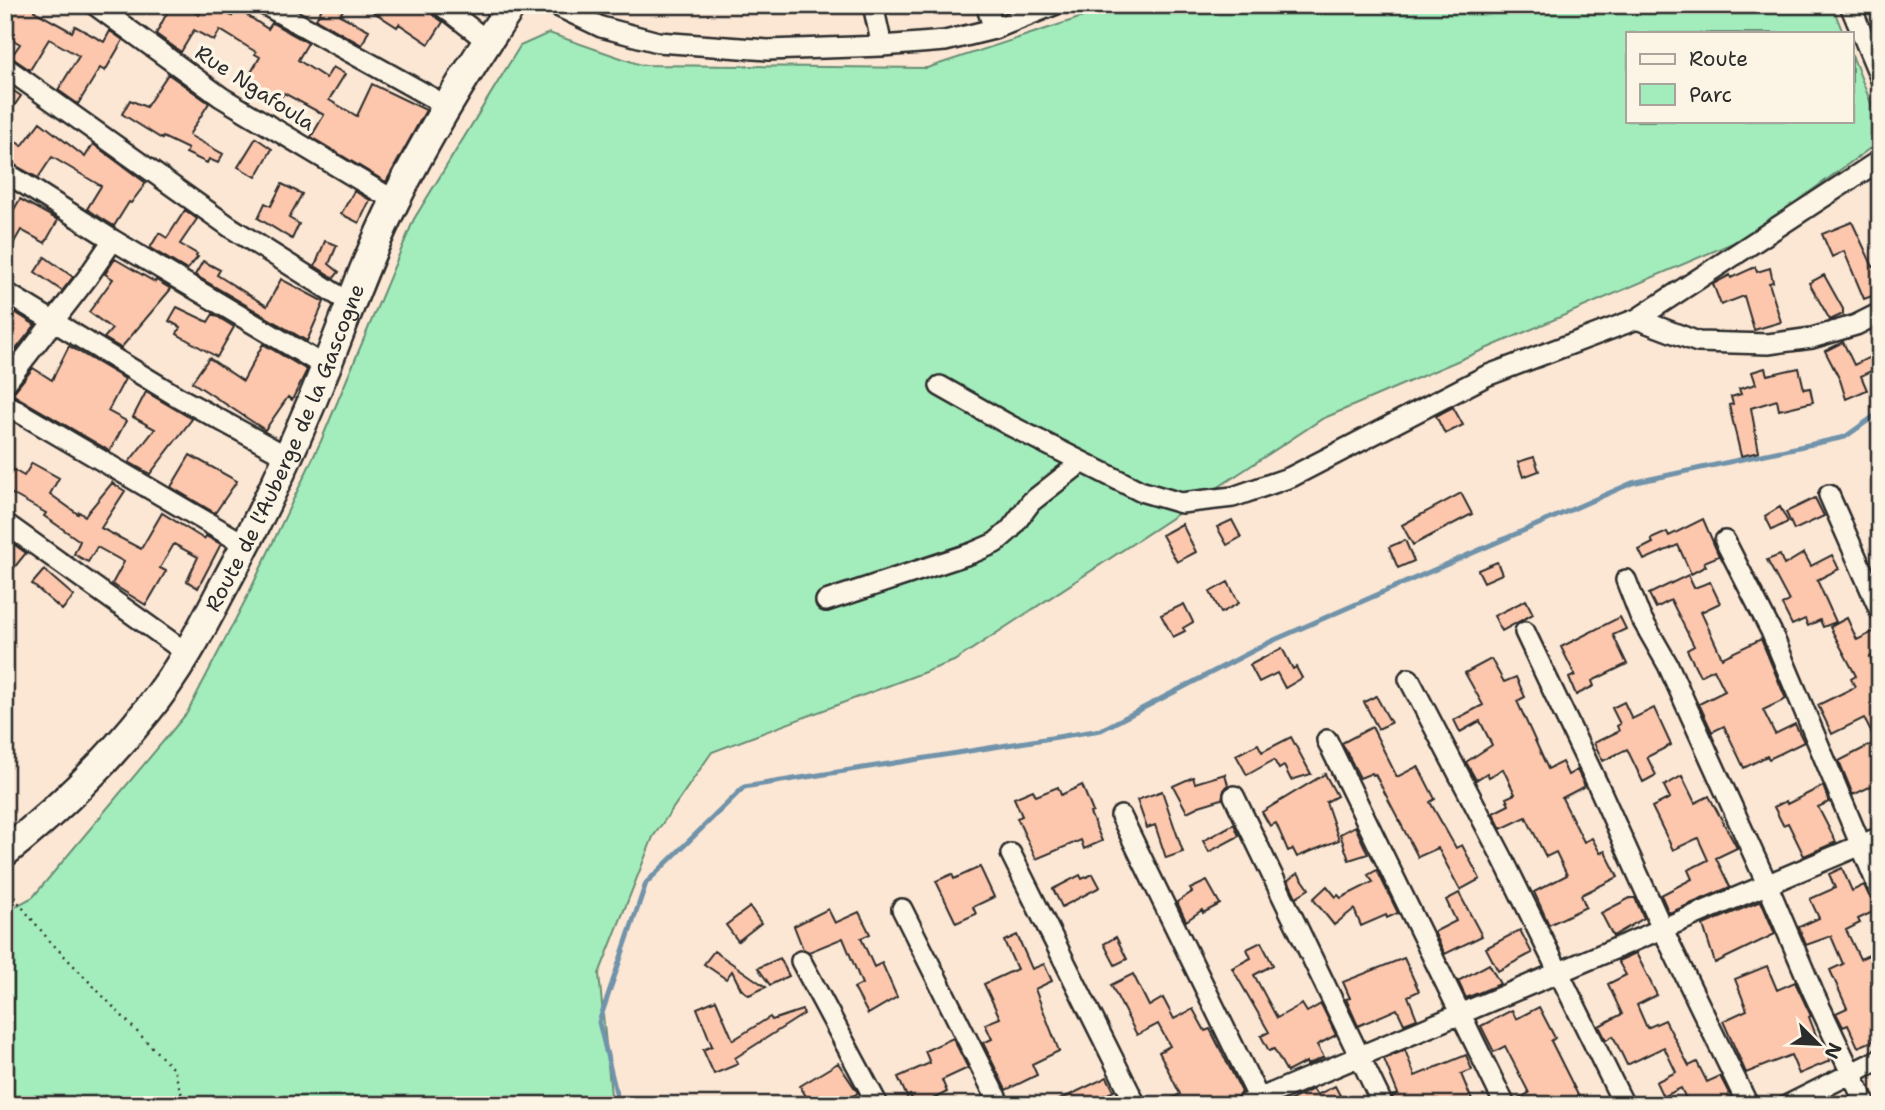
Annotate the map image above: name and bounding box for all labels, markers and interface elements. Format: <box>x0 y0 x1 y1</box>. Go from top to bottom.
legend <box>1626 32 1854 122</box>
street label: Rue Ngafoula <box>190 39 320 137</box>
text: Route <box>1689 45 1748 73</box>
text: Parc <box>1689 81 1732 109</box>
street label: Route de l'Auberge de la Gascogne <box>199 280 371 616</box>
north arrow <box>1784 1009 1854 1078</box>
text: N <box>1819 1039 1848 1063</box>

